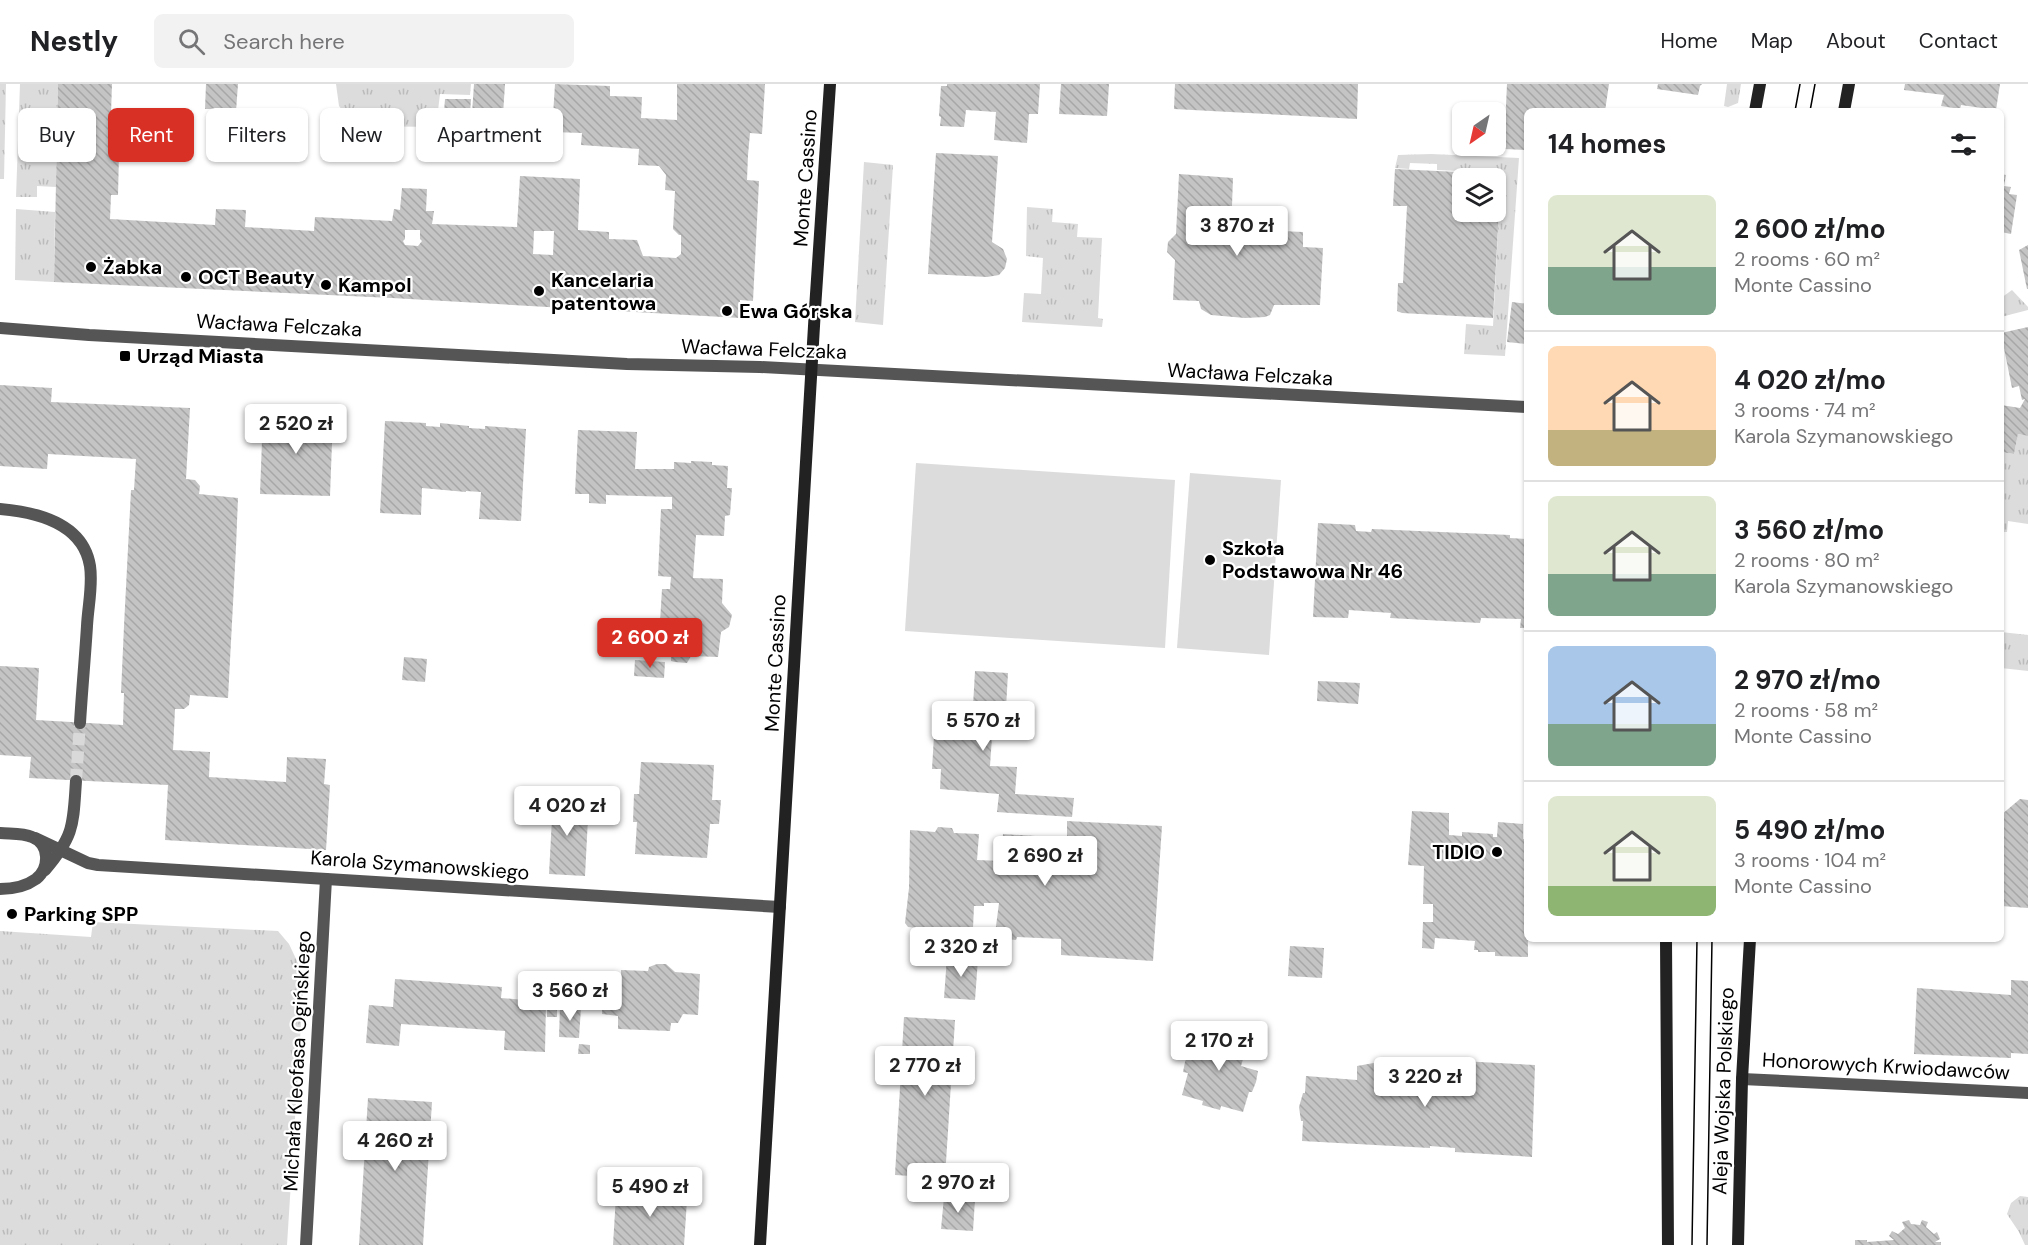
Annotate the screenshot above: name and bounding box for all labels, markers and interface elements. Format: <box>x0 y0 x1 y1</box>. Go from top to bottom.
search box <box>154 14 574 68</box>
text: Nestly <box>30 23 118 60</box>
icon: search <box>175 25 208 58</box>
text: Search here <box>223 27 345 56</box>
text: Home <box>1660 27 1718 55</box>
text: Map <box>1751 27 1793 55</box>
text: About <box>1826 27 1886 55</box>
text: Contact <box>1919 27 1998 55</box>
north arrow <box>1452 102 1506 156</box>
map controls <box>1452 102 1506 222</box>
chip: Buy <box>18 108 96 162</box>
chip: Rent <box>108 108 194 162</box>
chip: Filters <box>206 108 308 162</box>
chip: New <box>320 108 404 162</box>
chip: Apartment <box>416 108 563 162</box>
street label: Monte Cassino <box>787 108 823 248</box>
text: 14 homes <box>1548 127 1666 161</box>
icon: filters <box>1947 128 1980 161</box>
button: layers <box>1452 168 1506 222</box>
pin: 3 870 zł <box>1175 206 1299 257</box>
text: 3 870 zł <box>1200 212 1274 238</box>
text: 2 600 zł/mo <box>1734 212 1886 246</box>
icon: home <box>1596 219 1668 291</box>
text: 2 rooms · 60 m² <box>1734 246 1880 272</box>
place label: Żabka <box>103 254 162 280</box>
marker: Żabka <box>84 260 98 274</box>
place label: OCT Beauty <box>198 264 315 290</box>
place label: Kancelaria patentowa <box>551 267 656 316</box>
marker: OCT Beauty <box>179 270 193 284</box>
place label: Kampol <box>338 272 412 298</box>
text: Monte Cassino <box>1734 272 1872 298</box>
marker: Kampol <box>319 278 333 292</box>
marker: Kancelaria patentowa <box>532 284 546 298</box>
place label: Ewa Górska <box>739 298 852 324</box>
marker: Ewa Górska <box>720 304 734 318</box>
street label: Wacława Felczaka <box>195 308 363 342</box>
street label: Wacława Felczaka <box>681 333 847 365</box>
place label: Urząd Miasta <box>137 343 264 369</box>
marker: Urząd Miasta <box>118 349 132 363</box>
street label: Wacława Felczaka <box>1166 357 1334 391</box>
text: 4 020 zł/mo <box>1734 363 1886 397</box>
icon: home <box>1596 370 1668 442</box>
text: 3 rooms · 74 m² <box>1734 397 1876 423</box>
pin: 2 520 zł <box>234 404 358 455</box>
text: 2 520 zł <box>259 410 333 436</box>
text: Karola Szymanowskiego <box>1734 423 1953 449</box>
text: 3 560 zł/mo <box>1734 513 1884 547</box>
icon: home <box>1596 520 1668 592</box>
place label: Szkoła Podstawowa Nr 46 <box>1222 535 1403 584</box>
text: 2 rooms · 80 m² <box>1734 547 1880 573</box>
marker: Szkoła Podstawowa Nr 46 <box>1203 553 1217 567</box>
text: Karola Szymanowskiego <box>1734 573 1953 599</box>
street label: Monte Cassino <box>758 593 792 733</box>
pin: 2 600 zł <box>588 618 712 669</box>
text: 2 600 zł <box>611 624 689 650</box>
text: 2 970 zł/mo <box>1734 663 1881 697</box>
icon: home <box>1596 670 1668 742</box>
text: 2 rooms · 58 m² <box>1734 697 1878 723</box>
pin: 5 570 zł <box>921 701 1045 752</box>
text: 5 570 zł <box>946 707 1020 733</box>
text: Monte Cassino <box>1734 723 1872 749</box>
pin: 4 020 zł <box>505 786 629 837</box>
text: 4 020 zł <box>528 792 606 818</box>
text: 5 490 zł/mo <box>1734 813 1885 847</box>
icon: home <box>1596 820 1668 892</box>
pin: 2 690 zł <box>983 836 1107 887</box>
place label: TIDIO <box>1432 839 1485 865</box>
text: 2 690 zł <box>1007 842 1083 868</box>
street label: Karola Szymanowskiego <box>310 844 530 886</box>
marker: TIDIO <box>1490 845 1504 859</box>
text: 3 rooms · 104 m² <box>1734 847 1886 873</box>
text: Monte Cassino <box>1734 873 1872 899</box>
place label: Parking SPP <box>24 901 138 927</box>
marker: Parking SPP <box>5 907 19 921</box>
pin: 2 320 zł <box>899 927 1023 978</box>
street label: Michała Kleofasa Ogińskiego <box>277 930 317 1192</box>
text: 2 320 zł <box>924 933 998 959</box>
pin: 3 560 zł <box>508 971 632 1022</box>
text: 3 560 zł <box>532 977 608 1003</box>
street label: Aleja Wojska Polskiego <box>1706 987 1740 1195</box>
pin: 2 170 zł <box>1157 1021 1281 1072</box>
text: 2 170 zł <box>1185 1027 1253 1053</box>
pin: 2 770 zł <box>863 1046 987 1097</box>
street label: Honorowych Krwiodawców <box>1761 1047 2011 1085</box>
text: 2 770 zł <box>889 1052 961 1078</box>
pin: 3 220 zł <box>1363 1057 1487 1108</box>
text: 3 220 zł <box>1388 1063 1462 1089</box>
pin: 4 260 zł <box>333 1121 457 1172</box>
text: 4 260 zł <box>357 1127 433 1153</box>
pin: 2 970 zł <box>896 1163 1020 1214</box>
pin: 5 490 zł <box>588 1167 712 1218</box>
text: 2 970 zł <box>921 1169 995 1195</box>
text: 5 490 zł <box>611 1173 689 1199</box>

